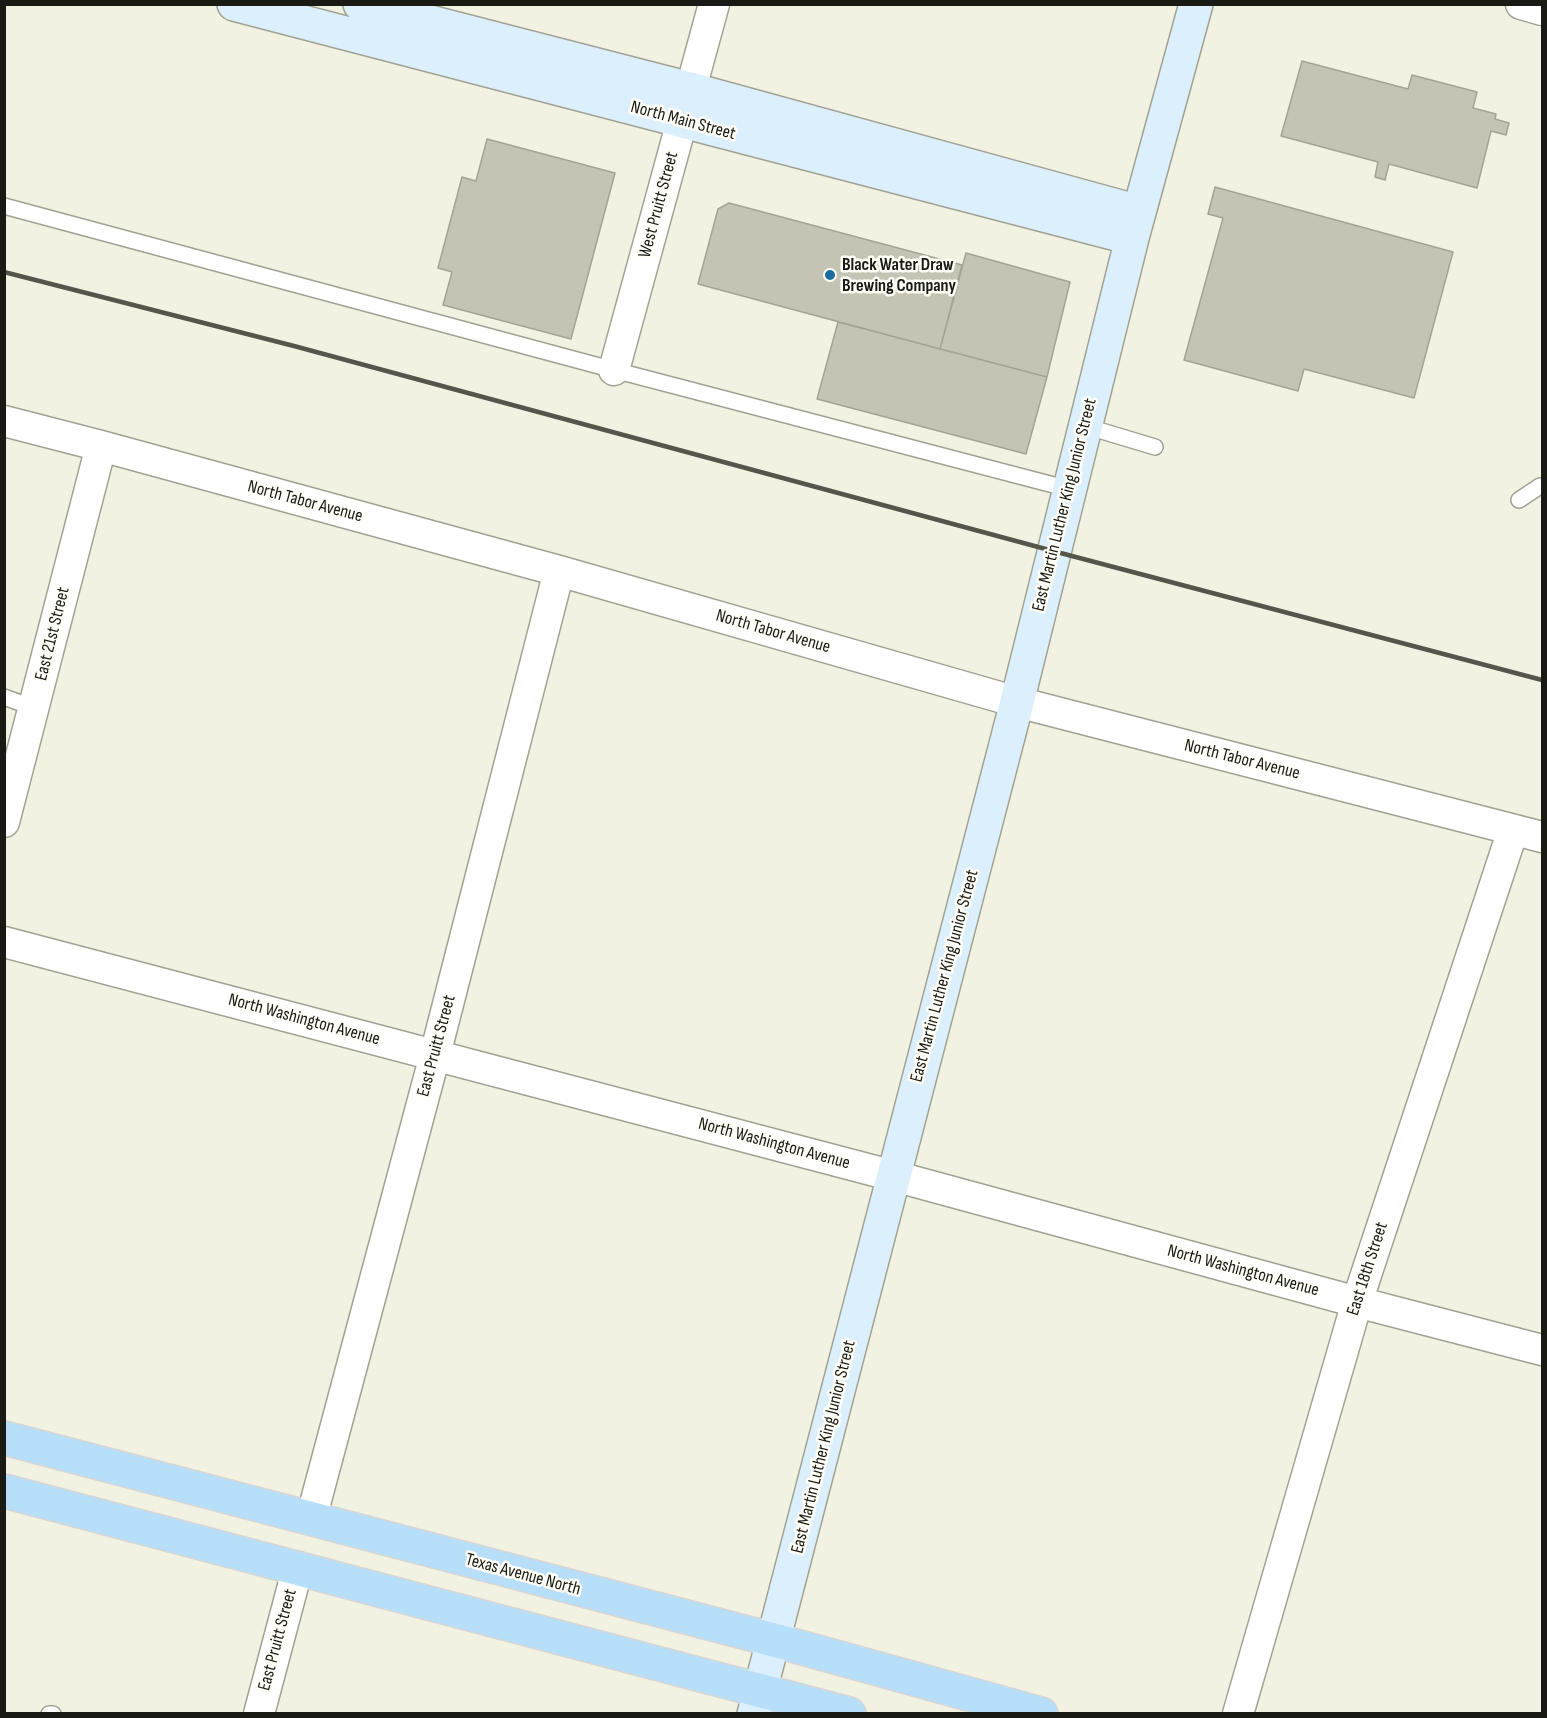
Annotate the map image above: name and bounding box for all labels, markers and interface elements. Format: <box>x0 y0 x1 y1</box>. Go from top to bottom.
street label: North Main Street <box>628 97 738 145</box>
street label: West Pruitt Street <box>634 150 684 260</box>
place label: Black Water Draw Brewing Company <box>842 254 956 296</box>
marker: Black Water Draw Brewing Company <box>823 268 837 282</box>
street label: East Martin Luther King Junior Street <box>1028 396 1102 614</box>
street label: North Tabor Avenue <box>245 476 365 528</box>
street label: East 21st Street <box>31 585 75 683</box>
street label: North Tabor Avenue <box>713 605 833 659</box>
street label: North Tabor Avenue <box>1182 735 1302 785</box>
street label: East Martin Luther King Junior Street <box>906 867 984 1085</box>
street label: North Washington Avenue <box>226 989 382 1051</box>
street label: East Pruitt Street <box>413 993 461 1099</box>
street label: North Washington Avenue <box>696 1113 852 1175</box>
street label: East 18th Street <box>1343 1219 1393 1319</box>
street label: North Washington Avenue <box>1165 1240 1321 1302</box>
street label: East Martin Luther King Junior Street <box>787 1338 861 1556</box>
street label: Texas Avenue North <box>463 1549 583 1601</box>
street label: East Pruitt Street <box>254 1587 302 1693</box>

